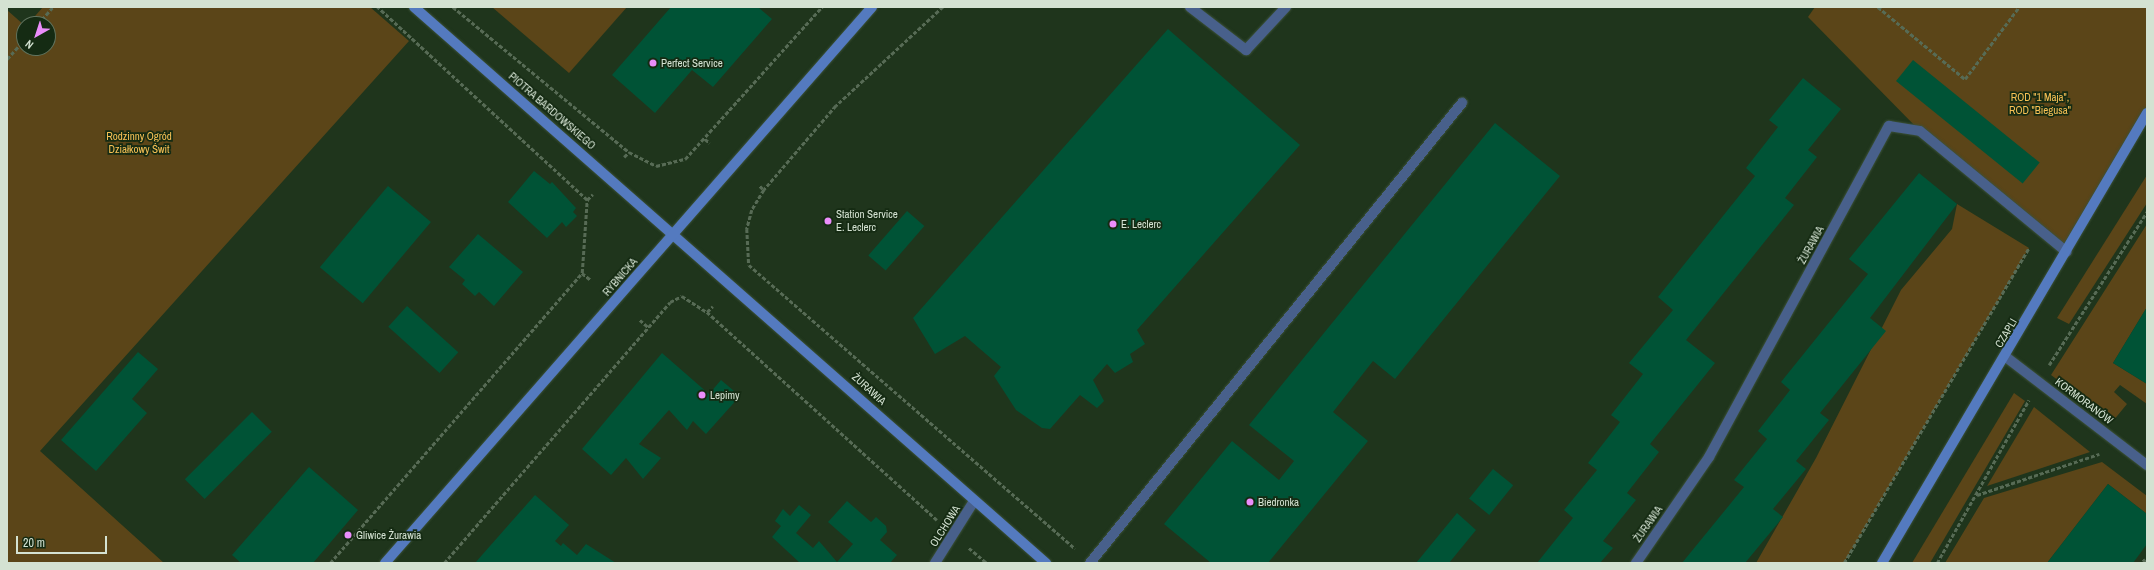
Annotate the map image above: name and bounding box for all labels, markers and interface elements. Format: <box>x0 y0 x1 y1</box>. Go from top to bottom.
north arrow <box>16 16 56 56</box>
text: N <box>22 37 36 52</box>
place label: Perfect Service <box>661 56 723 70</box>
marker: Perfect Service <box>648 58 658 68</box>
street label: PIOTRA BARDOWSKIEGO <box>506 70 598 152</box>
park label: ROD "1 Maja", ROD "Biegusa" <box>2009 91 2071 117</box>
park label: Rodzinny Ogród Działkowy Świt <box>106 130 172 156</box>
place label: Station Service E. Leclerc <box>836 208 898 234</box>
marker: Station Service E. Leclerc <box>823 216 833 226</box>
place label: E. Leclerc <box>1121 217 1161 231</box>
marker: E. Leclerc <box>1108 219 1118 229</box>
street label: ŻURAWIA <box>1795 224 1827 266</box>
street label: RYBNICKA <box>600 255 640 299</box>
street label: CZAPLI <box>1992 316 2020 350</box>
street label: ŻURAWIA <box>849 370 889 408</box>
street label: KORMORANÓW <box>2053 375 2115 427</box>
place label: Lepimy <box>710 388 740 402</box>
marker: Lepimy <box>697 390 707 400</box>
place label: Biedronka <box>1258 495 1299 509</box>
marker: Biedronka <box>1245 497 1255 507</box>
street label: OLCHOWA <box>927 503 963 549</box>
street label: ŻURAWIA <box>1631 503 1665 545</box>
scale bar <box>18 528 109 554</box>
place label: Gliwice Żurawia <box>356 528 421 542</box>
marker: Gliwice Żurawia <box>343 530 353 540</box>
text: 20 m <box>23 535 45 551</box>

